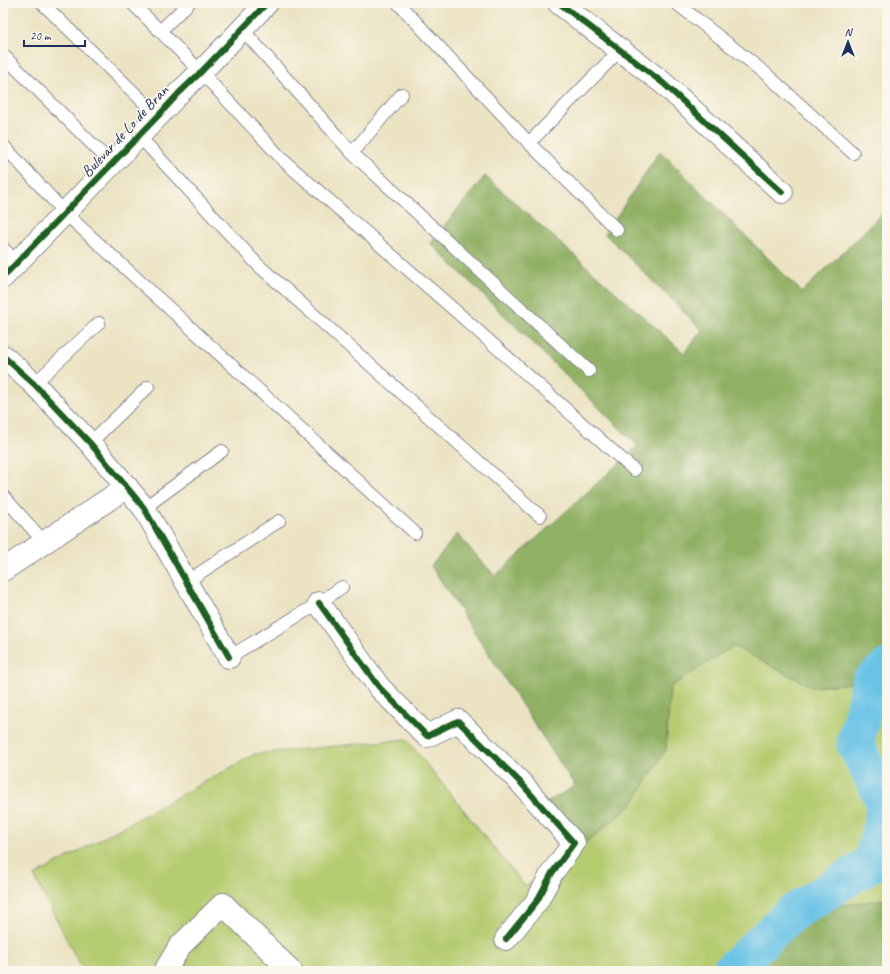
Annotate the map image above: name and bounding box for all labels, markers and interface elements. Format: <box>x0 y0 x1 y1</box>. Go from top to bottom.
scale bar <box>24 22 85 48</box>
north arrow <box>828 22 868 62</box>
text: N <box>845 25 854 39</box>
text: 20 m <box>30 28 52 44</box>
street label: Bulevar de Lo de Bran <box>77 80 173 181</box>

